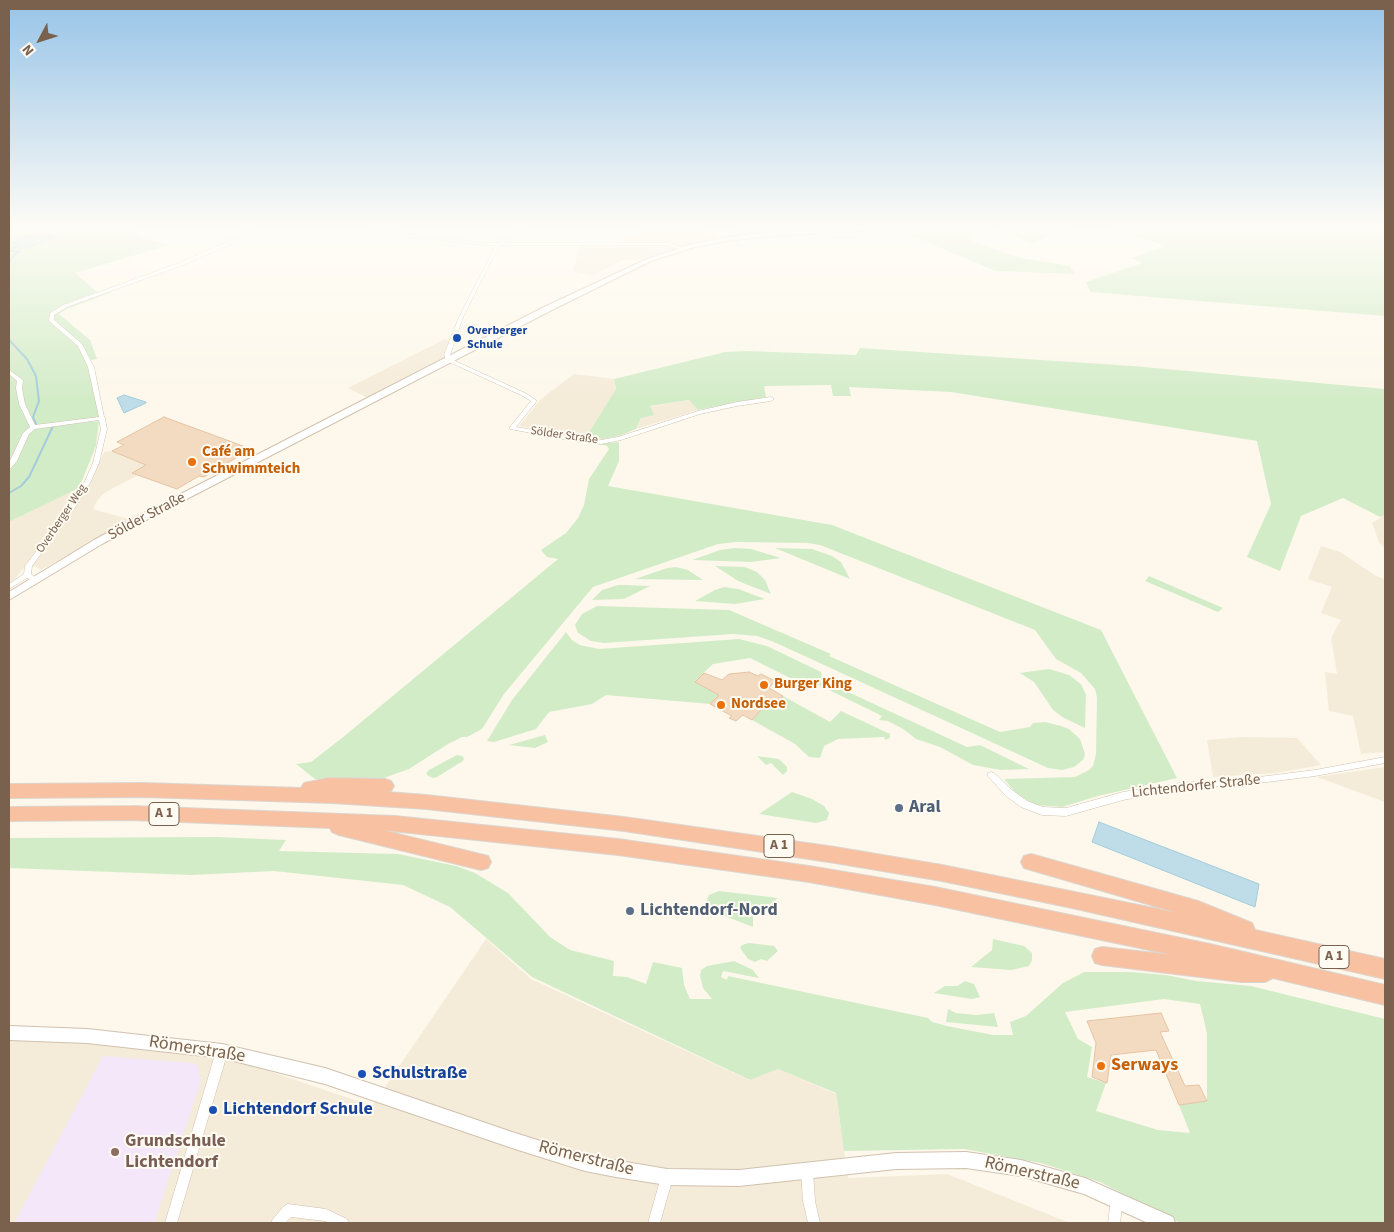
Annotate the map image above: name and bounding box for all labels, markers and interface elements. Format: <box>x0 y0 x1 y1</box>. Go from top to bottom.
north arrow <box>15 15 65 65</box>
text: N <box>18 40 39 60</box>
place label: Overberger Schule <box>467 324 527 352</box>
marker: Overberger Schule <box>451 332 463 344</box>
street label: Sölder Straße <box>529 424 599 448</box>
place label: Café am Schwimmteich <box>202 444 300 479</box>
marker: Café am Schwimmteich <box>186 456 198 468</box>
street label: Overberger Weg <box>34 482 90 556</box>
street label: Sölder Straße <box>105 489 189 545</box>
place label: Burger King <box>774 676 852 694</box>
marker: Burger King <box>758 679 770 691</box>
place label: Nordsee <box>731 696 786 714</box>
marker: Nordsee <box>715 699 727 711</box>
street label: Lichtendorfer Straße <box>1131 771 1261 803</box>
place label: Aral <box>909 797 941 819</box>
road number: A 1 <box>149 802 179 826</box>
marker: Aral <box>893 802 905 814</box>
road number: A 1 <box>764 834 794 858</box>
place label: Lichtendorf-Nord <box>640 900 778 922</box>
marker: Lichtendorf-Nord <box>624 905 636 917</box>
road number: A 1 <box>1319 946 1349 969</box>
street label: Römerstraße <box>147 1032 247 1068</box>
place label: Serways <box>1111 1055 1178 1077</box>
marker: Serways <box>1095 1060 1107 1072</box>
place label: Schulstraße <box>372 1063 467 1085</box>
marker: Schulstraße <box>356 1068 368 1080</box>
place label: Lichtendorf Schule <box>223 1099 373 1121</box>
marker: Lichtendorf Schule <box>207 1104 219 1116</box>
place label: Grundschule Lichtendorf <box>125 1131 226 1174</box>
street label: Römerstraße <box>536 1137 636 1181</box>
marker: Grundschule Lichtendorf <box>109 1146 121 1158</box>
street label: Römerstraße <box>982 1153 1082 1195</box>

